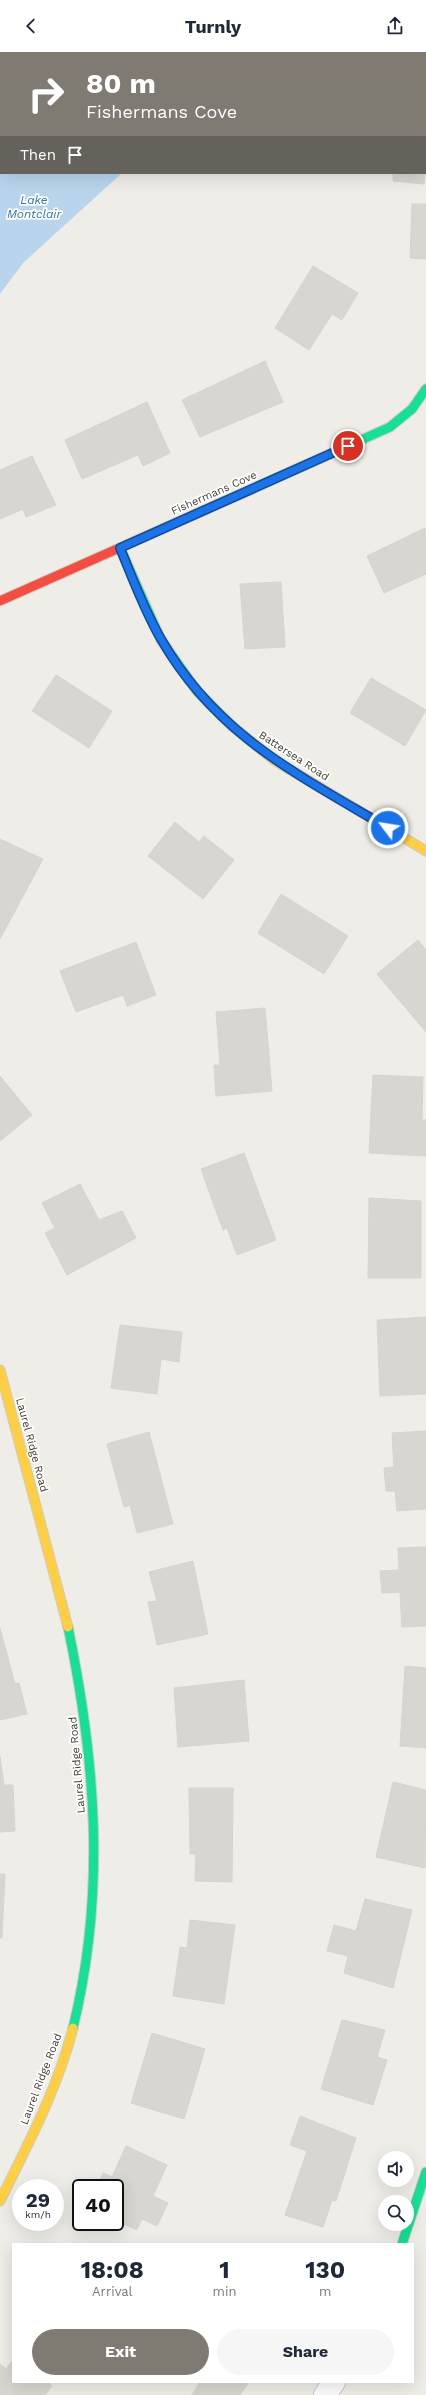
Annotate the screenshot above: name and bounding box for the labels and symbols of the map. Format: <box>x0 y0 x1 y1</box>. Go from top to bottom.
water label: Lake Montclair <box>7 193 62 221</box>
pin <box>331 429 365 463</box>
street label: Fishermans Cove <box>169 468 259 518</box>
street label: Battersea Road <box>256 728 332 784</box>
position arrow <box>367 807 409 849</box>
street label: Laurel Ridge Road <box>13 1397 51 1493</box>
street label: Laurel Ridge Road <box>66 1716 88 1814</box>
street label: Laurel Ridge Road <box>18 2031 64 2127</box>
speed limit sign: 40 <box>72 2179 124 2231</box>

